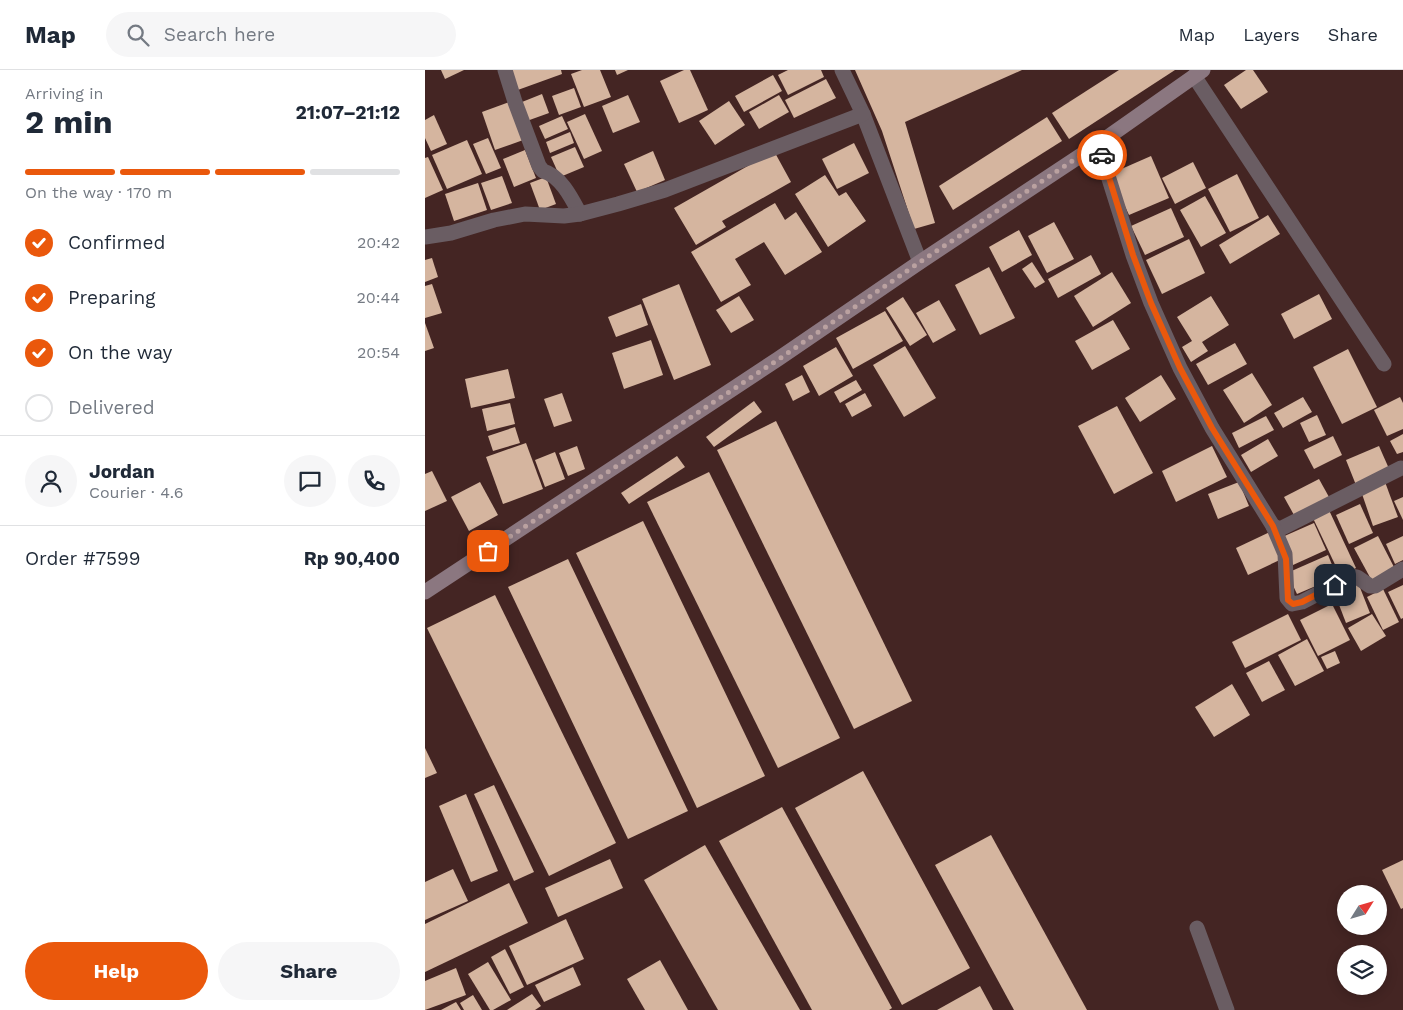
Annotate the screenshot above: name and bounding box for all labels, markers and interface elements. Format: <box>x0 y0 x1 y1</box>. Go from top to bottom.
search box <box>106 12 456 57</box>
text: Map <box>25 21 76 49</box>
icon: search <box>124 21 152 49</box>
text: Search here <box>164 23 275 46</box>
text: Map <box>1178 24 1215 45</box>
text: Layers <box>1243 24 1300 45</box>
text: Share <box>1328 24 1378 45</box>
text: Arriving in <box>25 84 103 103</box>
text: 21:07–21:12 <box>296 101 400 124</box>
text: 2 min <box>25 103 113 141</box>
courier <box>1077 130 1127 180</box>
icon: car <box>1088 141 1116 169</box>
text: On the way · 170 m <box>25 183 172 202</box>
icon: check <box>25 229 53 257</box>
text: Confirmed <box>68 231 165 254</box>
text: 20:42 <box>357 233 400 252</box>
icon: check <box>25 284 53 312</box>
text: Preparing <box>68 286 155 309</box>
text: 20:44 <box>356 288 400 307</box>
icon: check <box>25 339 53 367</box>
text: On the way <box>68 341 172 364</box>
text: 20:54 <box>357 343 400 362</box>
text: Delivered <box>68 396 155 419</box>
button: person <box>25 455 77 507</box>
button: chat <box>284 455 336 507</box>
button: phone <box>348 455 400 507</box>
text: Jordan <box>89 460 155 483</box>
text: Courier · 4.6 <box>89 483 184 502</box>
pin <box>467 530 509 572</box>
icon: bag <box>474 537 502 565</box>
text: Order #7599 <box>25 547 141 570</box>
text: Rp 90,400 <box>304 547 400 570</box>
pin <box>1314 564 1356 606</box>
icon: home <box>1321 571 1349 599</box>
north arrow <box>1337 885 1387 935</box>
map controls <box>1337 885 1387 995</box>
button: Help <box>25 942 208 1000</box>
button: Share <box>218 942 400 1000</box>
button: layers <box>1337 945 1387 995</box>

